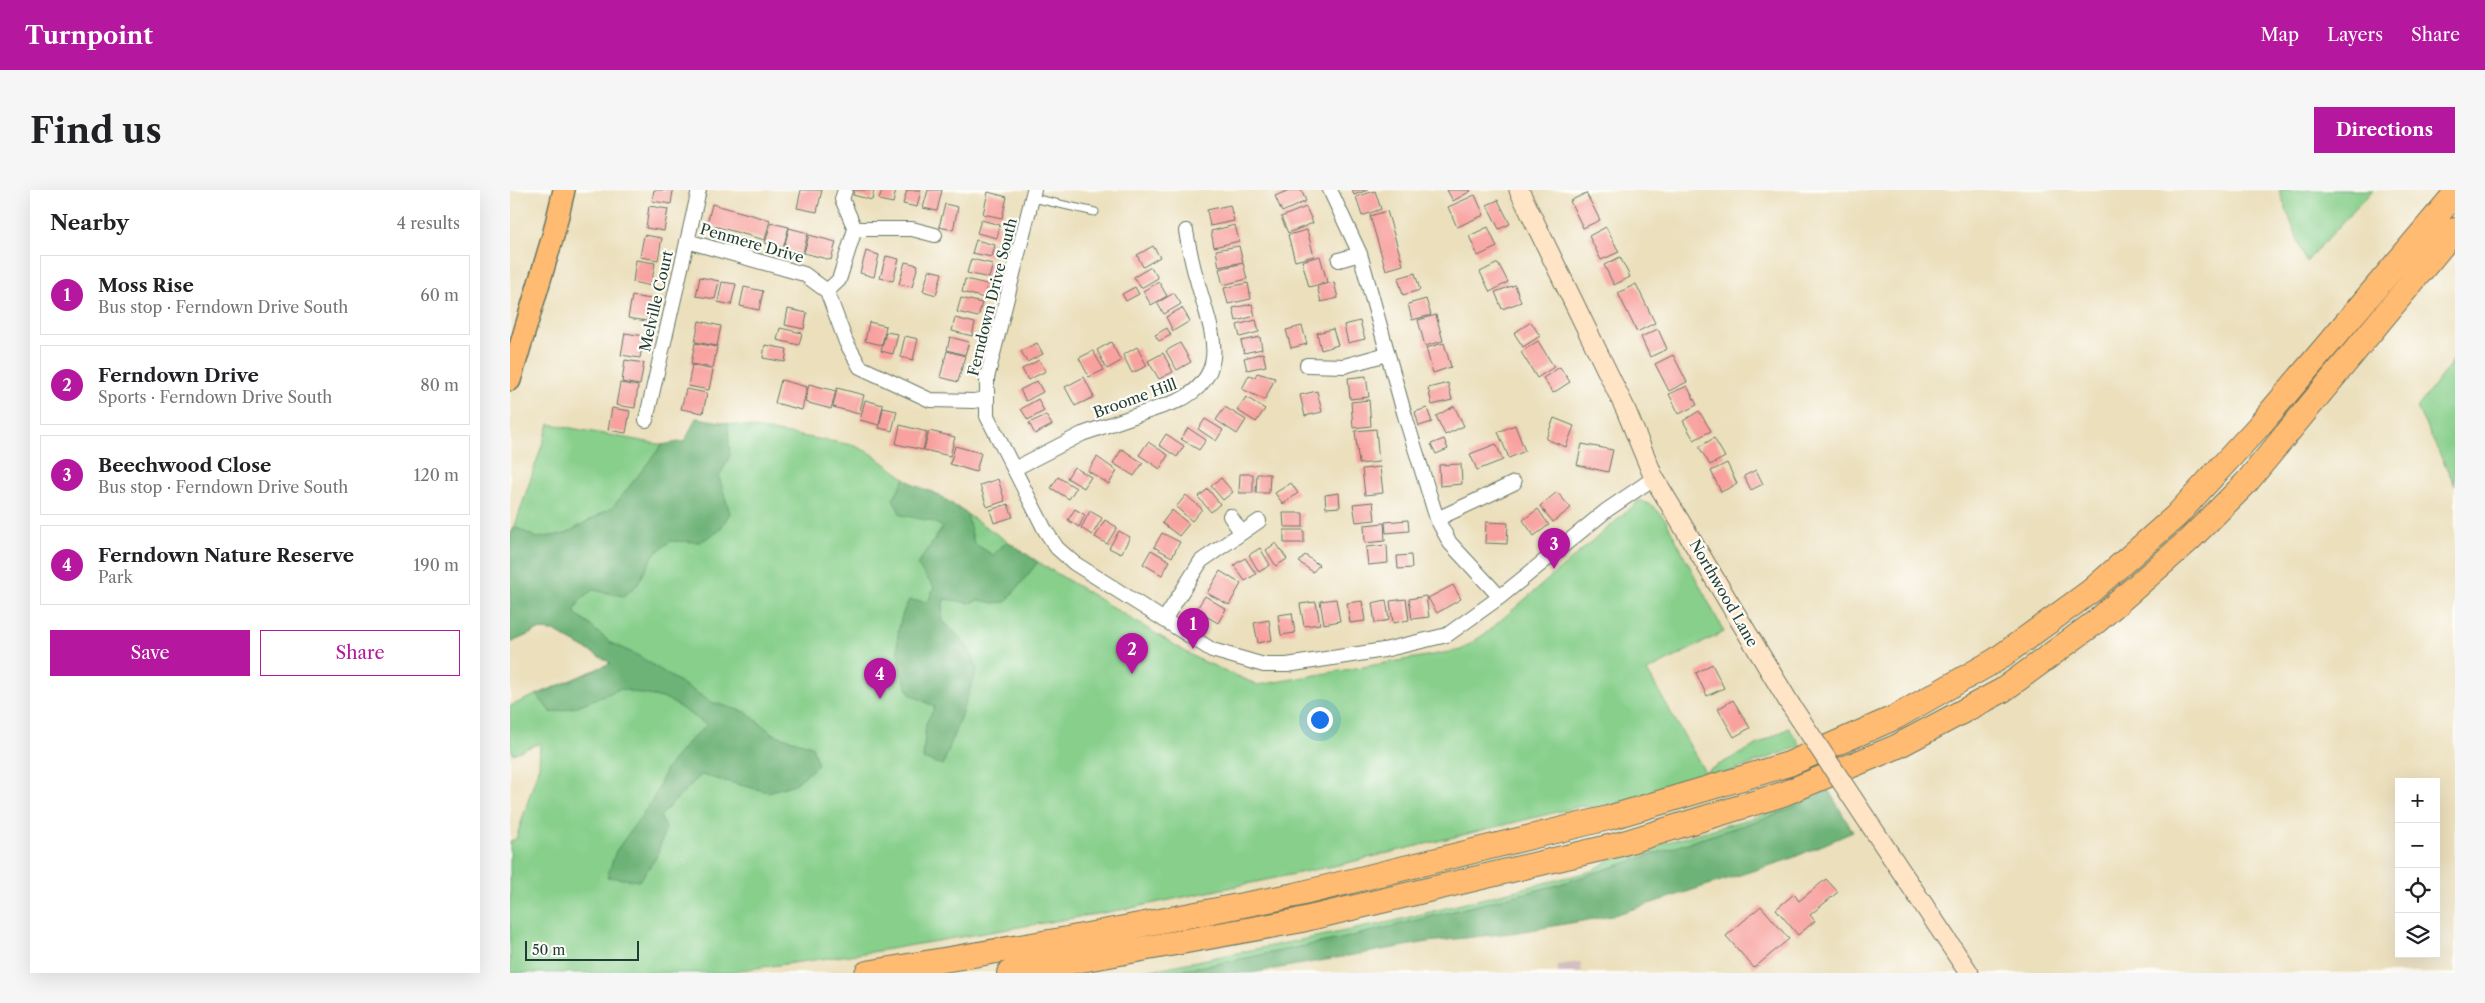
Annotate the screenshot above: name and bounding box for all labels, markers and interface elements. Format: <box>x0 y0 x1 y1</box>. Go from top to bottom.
text: Turnpoint <box>25 21 153 50</box>
text: Map <box>2261 24 2299 46</box>
text: Layers <box>2327 24 2383 46</box>
text: Share <box>2411 24 2460 46</box>
button: Directions <box>2314 107 2455 153</box>
text: Find us <box>30 109 162 152</box>
text: Nearby <box>50 210 129 235</box>
text: 4 results <box>397 213 460 233</box>
street label: Ferndown Drive South <box>963 216 1021 378</box>
street label: Penmere Drive <box>698 219 806 267</box>
street label: Melville Court <box>635 248 677 353</box>
text: Moss Rise <box>98 274 194 297</box>
text: 1 <box>63 285 71 305</box>
text: 60 m <box>420 285 459 305</box>
text: Bus stop · Ferndown Drive South <box>98 297 348 317</box>
text: Ferndown Drive <box>98 364 259 387</box>
street label: Broome Hill <box>1091 374 1180 422</box>
text: 2 <box>62 375 72 395</box>
text: 80 m <box>420 375 459 395</box>
text: Sports · Ferndown Drive South <box>98 387 332 407</box>
text: Beechwood Close <box>98 454 271 477</box>
text: 3 <box>62 465 72 485</box>
text: 120 m <box>414 465 459 485</box>
text: Bus stop · Ferndown Drive South <box>98 477 348 497</box>
pin: 3 <box>1538 528 1570 569</box>
street label: Northwood Lane <box>1686 536 1762 650</box>
text: Ferndown Nature Reserve <box>98 544 354 567</box>
text: 4 <box>62 555 72 575</box>
text: 190 m <box>414 555 459 575</box>
text: Park <box>98 567 133 587</box>
pin: 1 <box>1177 608 1209 649</box>
button: Save <box>50 630 250 676</box>
button: Share <box>260 630 460 676</box>
pin: 2 <box>1116 633 1148 674</box>
pin: 4 <box>864 658 896 699</box>
your location <box>1307 707 1333 733</box>
map controls <box>2395 778 2440 958</box>
button: + <box>2395 778 2440 823</box>
button: − <box>2395 823 2440 868</box>
button: locate <box>2395 868 2440 913</box>
button: layers <box>2395 913 2440 958</box>
scale bar <box>525 938 639 961</box>
text: 50 m <box>532 941 565 959</box>

